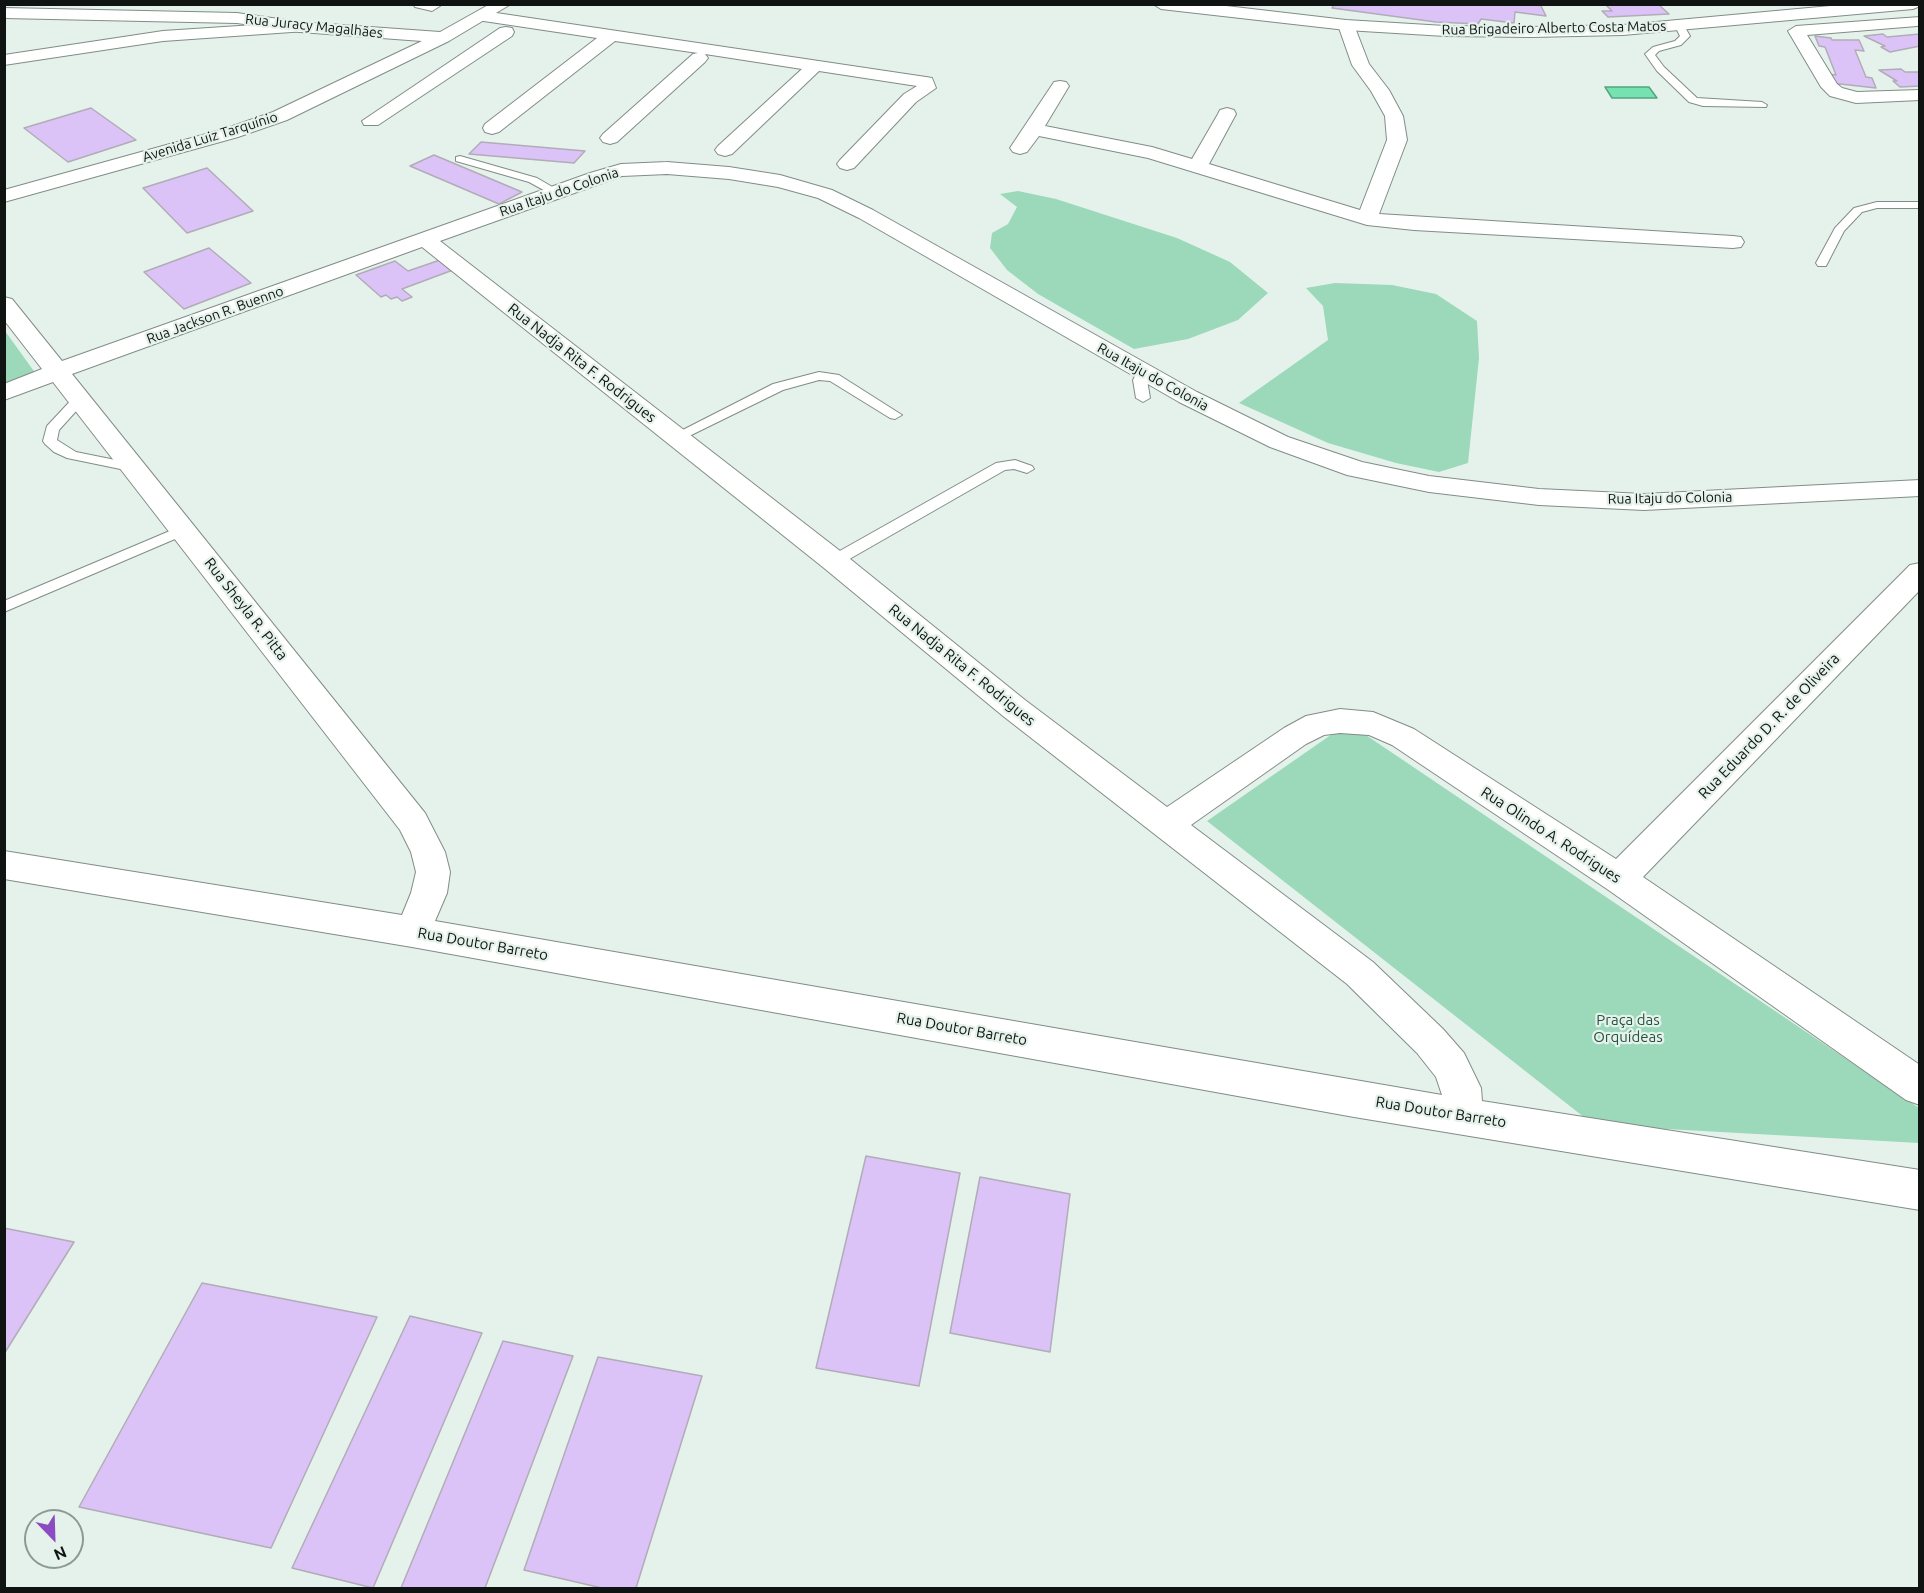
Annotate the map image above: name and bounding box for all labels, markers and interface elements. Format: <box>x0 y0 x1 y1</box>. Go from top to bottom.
street label: Rua Juracy Magalhães <box>244 10 384 42</box>
street label: Rua Brigadeiro Alberto Costa Matos <box>1442 18 1666 38</box>
street label: Avenida Luiz Tarquínio <box>140 108 280 166</box>
street label: Rua Itaju do Colonia <box>497 164 621 220</box>
street label: Rua Jackson R. Buenno <box>144 282 286 348</box>
street label: Rua Nadja Rita F. Rodrigues <box>504 299 660 427</box>
street label: Rua Itaju do Colonia <box>1094 339 1212 415</box>
street label: Rua Itaju do Colonia <box>1607 489 1733 507</box>
street label: Rua Sheyla R. Pitta <box>200 554 292 664</box>
street label: Rua Nadja Rita F. Rodrigues <box>885 600 1039 730</box>
street label: Rua Eduardo D. R. de Oliveira <box>1695 649 1843 803</box>
street label: Rua Olindo A. Rodrigues <box>1478 783 1624 887</box>
street label: Rua Doutor Barreto <box>416 924 550 964</box>
street label: Rua Doutor Barreto <box>895 1009 1029 1049</box>
park label: Praça das Orquídeas <box>1593 1011 1663 1046</box>
street label: Rua Doutor Barreto <box>1374 1093 1508 1131</box>
north arrow <box>24 1509 84 1569</box>
text: N <box>51 1543 69 1564</box>

